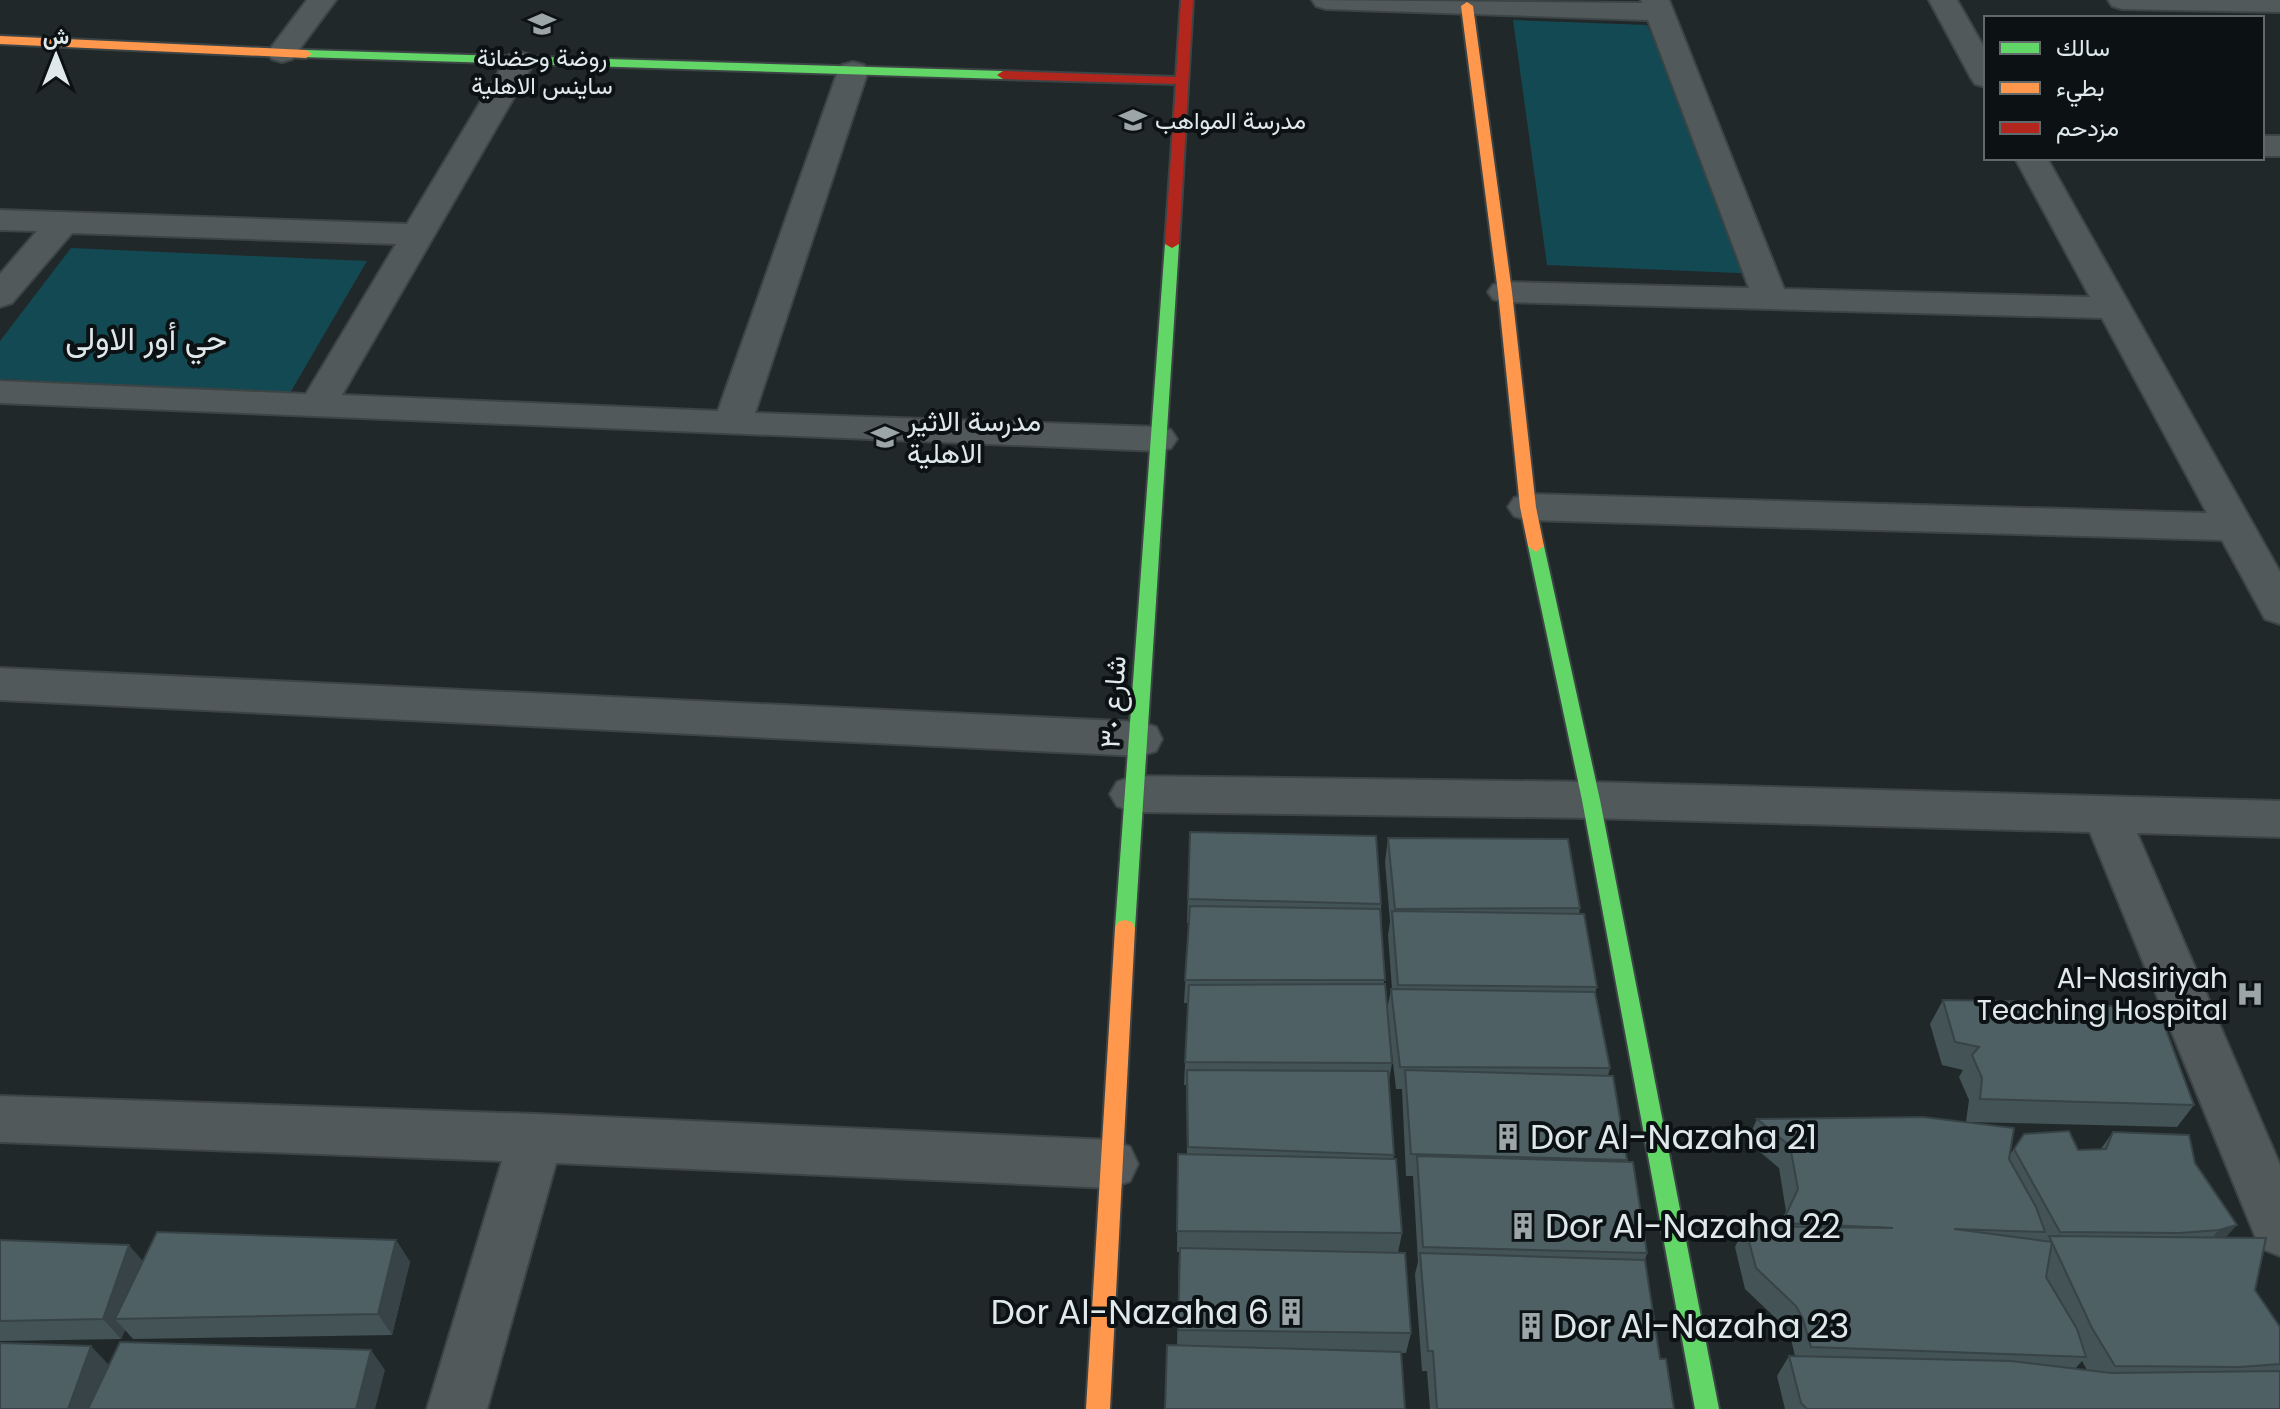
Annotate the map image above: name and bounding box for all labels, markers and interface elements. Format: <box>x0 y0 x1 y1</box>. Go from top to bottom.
school or university icon: روضة وحضانة ساينس الاهلية <box>527 9 557 39</box>
north arrow <box>16 16 96 96</box>
legend <box>1984 16 2264 160</box>
text: ش <box>43 21 69 52</box>
text: سالك <box>2056 31 2110 64</box>
place label: روضة وحضانة ساينس الاهلية <box>471 41 613 102</box>
text: بطيء <box>2056 71 2105 107</box>
place label: مدرسة المواهب <box>1155 104 1306 137</box>
school or university icon: مدرسة المواهب <box>1118 105 1148 135</box>
text: مزدحم <box>2056 111 2119 144</box>
district label: حي أور الاولى <box>65 316 227 365</box>
place label: مدرسة الاثير الاهلية <box>906 402 1041 473</box>
school or university icon: مدرسة الاثير الاهلية <box>870 422 900 452</box>
street label: شارع ٣٠ <box>1090 654 1136 750</box>
place label: Al-Nasiriyah Teaching Hospital <box>1977 959 2228 1030</box>
hospital icon: Al-Nasiriyah Teaching Hospital <box>2235 979 2265 1009</box>
place label: Dor Al-Nazaha 21 <box>1530 1113 1817 1161</box>
building icon: Dor Al-Nazaha 21 <box>1493 1122 1523 1152</box>
place label: Dor Al-Nazaha 22 <box>1545 1202 1841 1250</box>
building icon: Dor Al-Nazaha 22 <box>1508 1211 1538 1241</box>
place label: Dor Al-Nazaha 6 <box>991 1288 1269 1336</box>
building icon: Dor Al-Nazaha 6 <box>1276 1297 1306 1327</box>
place label: Dor Al-Nazaha 23 <box>1553 1302 1849 1350</box>
building icon: Dor Al-Nazaha 23 <box>1516 1311 1546 1341</box>

